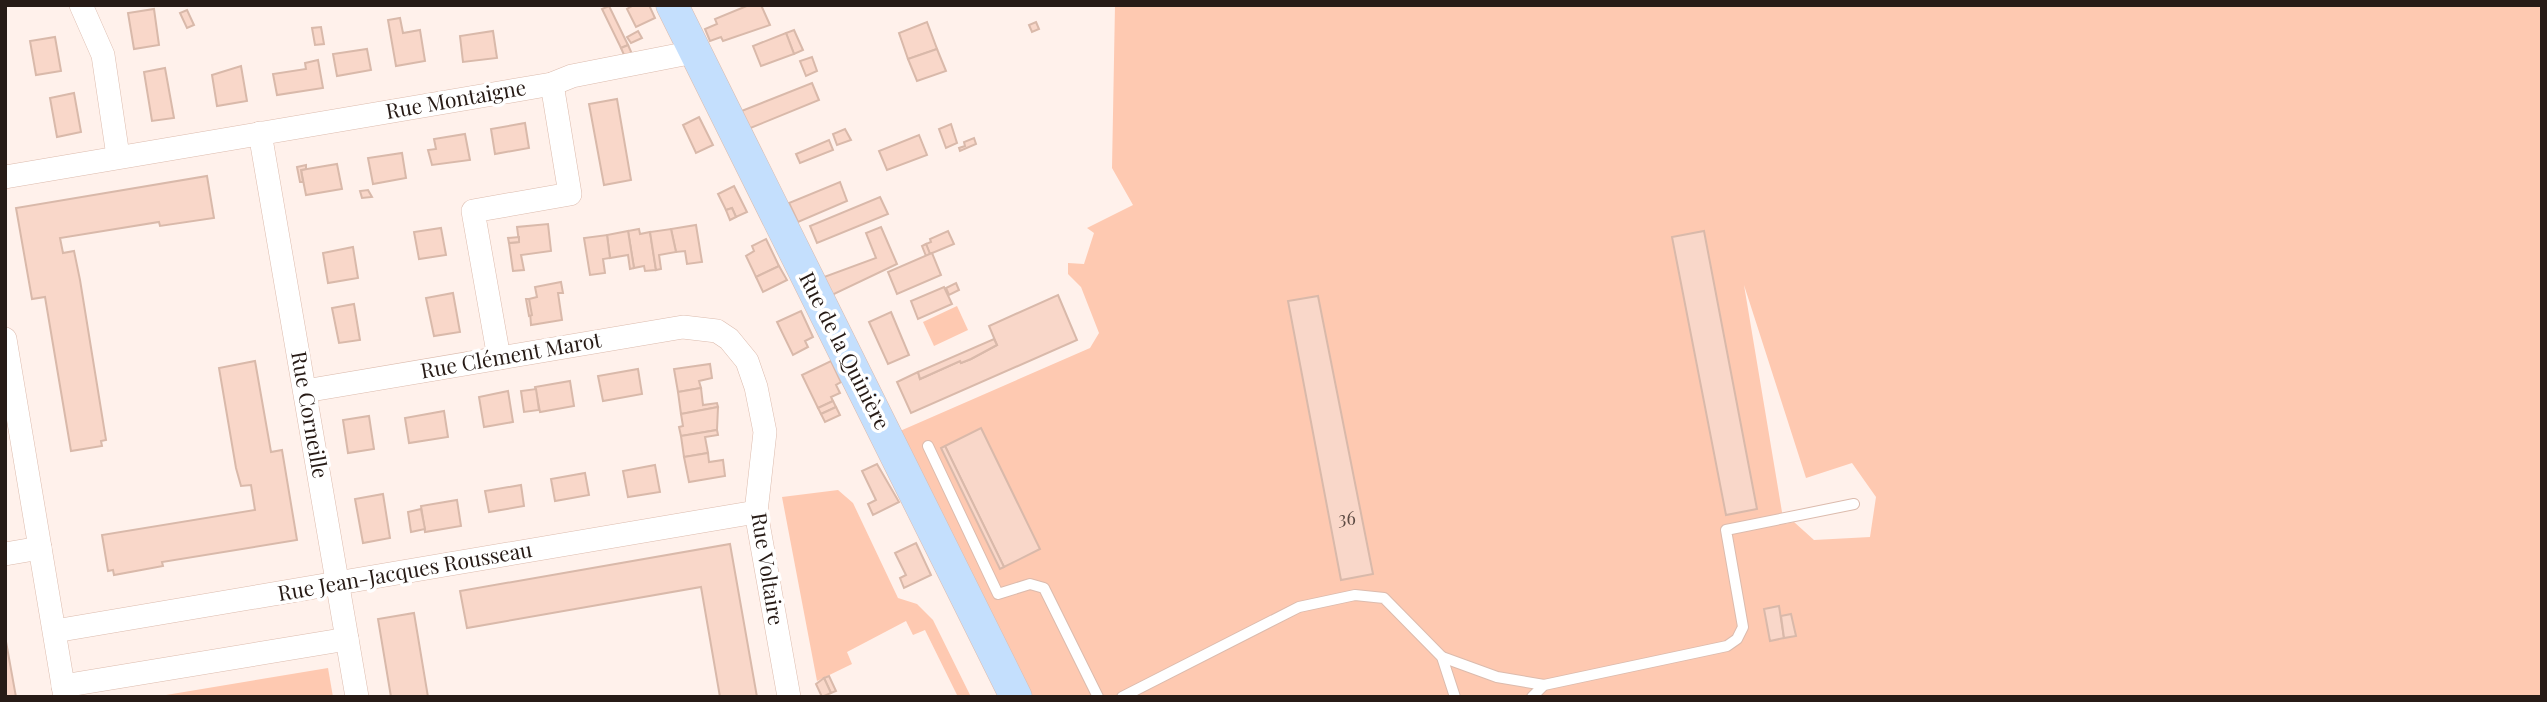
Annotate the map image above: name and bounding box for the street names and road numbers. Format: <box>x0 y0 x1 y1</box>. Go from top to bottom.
street label: Rue Montaigne <box>383 72 528 124</box>
street label: Rue de la Quinière <box>794 267 898 434</box>
street label: Rue Clément Marot <box>418 324 604 384</box>
street label: Rue Corneille <box>286 349 336 480</box>
street label: Rue Voltaire <box>746 510 792 627</box>
street label: Rue Jean-Jacques Rousseau <box>275 534 534 606</box>

